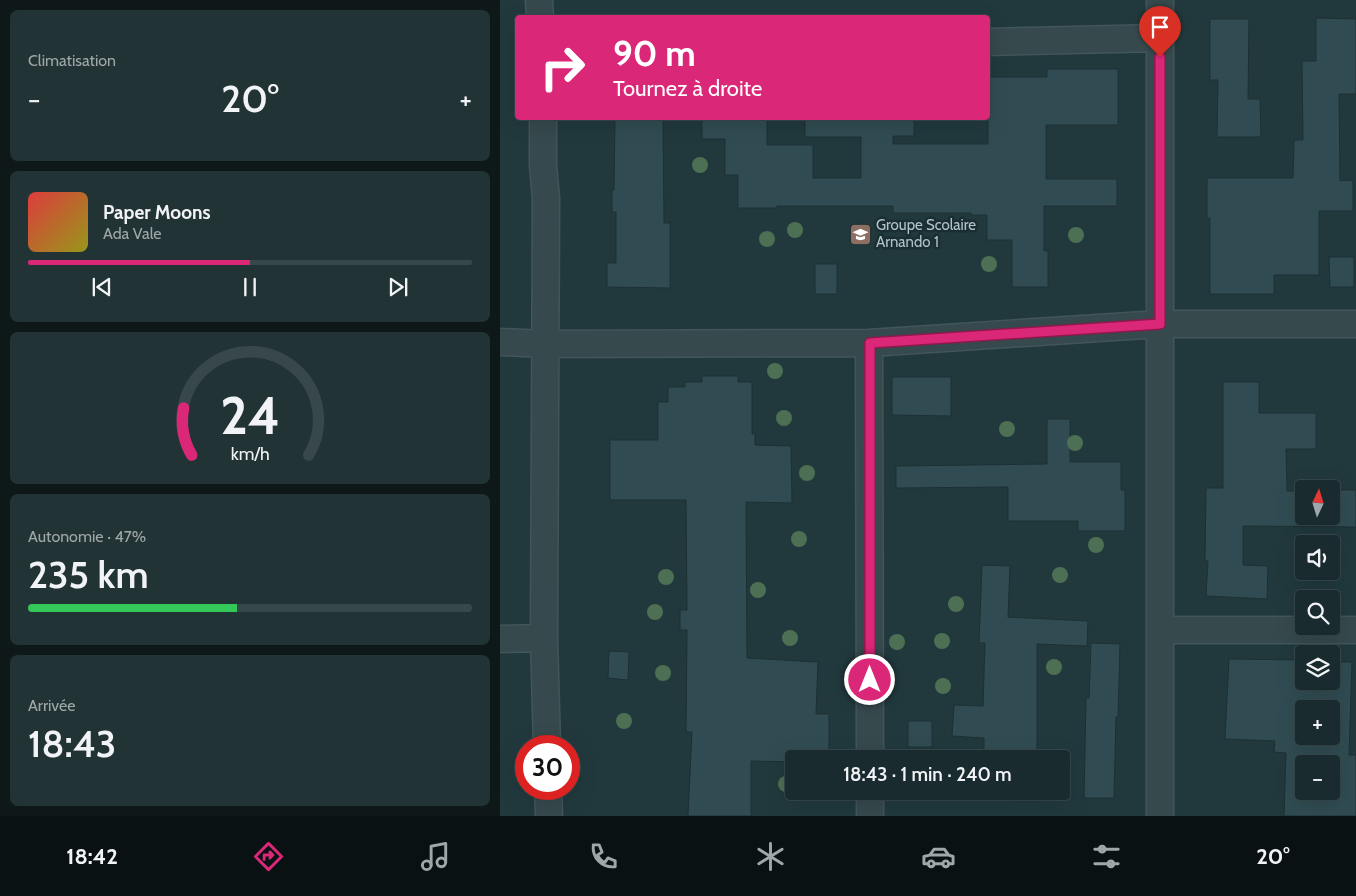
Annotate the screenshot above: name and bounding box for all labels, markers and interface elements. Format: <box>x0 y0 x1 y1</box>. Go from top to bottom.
pin <box>1139 6 1181 57</box>
icon: arrive <box>1146 13 1174 41</box>
text: 90 m <box>613 32 696 75</box>
icon: right <box>530 35 595 100</box>
text: Climatisation <box>28 51 116 70</box>
text: 20° <box>221 75 279 122</box>
text: Tournez à droite <box>613 75 762 102</box>
text: − <box>28 82 40 116</box>
text: + <box>460 82 472 116</box>
text: Paper Moons <box>103 201 211 224</box>
place label: Groupe Scolaire Arnando 1 <box>876 216 976 251</box>
school or university icon: Groupe Scolaire Arnando 1 <box>848 222 872 246</box>
text: Ada Vale <box>103 224 162 243</box>
icon: previous <box>88 273 116 301</box>
icon: pause <box>236 273 264 301</box>
icon: next <box>384 273 412 301</box>
text: 24 <box>220 384 280 447</box>
text: km/h <box>230 443 270 464</box>
north arrow <box>1295 480 1340 525</box>
map controls <box>1295 480 1340 800</box>
text: Autonomie · 47% <box>28 527 146 546</box>
button: sound <box>1295 535 1340 580</box>
text: 235 km <box>28 551 149 598</box>
button: search <box>1295 590 1340 635</box>
button: layers <box>1295 645 1340 690</box>
position arrow <box>843 653 895 705</box>
text: Arrivée <box>28 696 75 715</box>
button: + <box>1295 700 1340 745</box>
text: 18:43 <box>28 720 116 767</box>
speed limit sign: 30 <box>515 735 580 800</box>
button: − <box>1295 755 1340 800</box>
text: 18:43 · 1 min · 240 m <box>843 763 1012 786</box>
icon: directions <box>251 839 286 874</box>
icon: music <box>418 839 453 874</box>
icon: phone <box>586 839 621 874</box>
icon: climate <box>753 839 788 874</box>
icon: car <box>921 839 956 874</box>
icon: filters <box>1089 839 1124 874</box>
text: 18:42 <box>66 843 118 870</box>
text: 20° <box>1256 843 1290 870</box>

